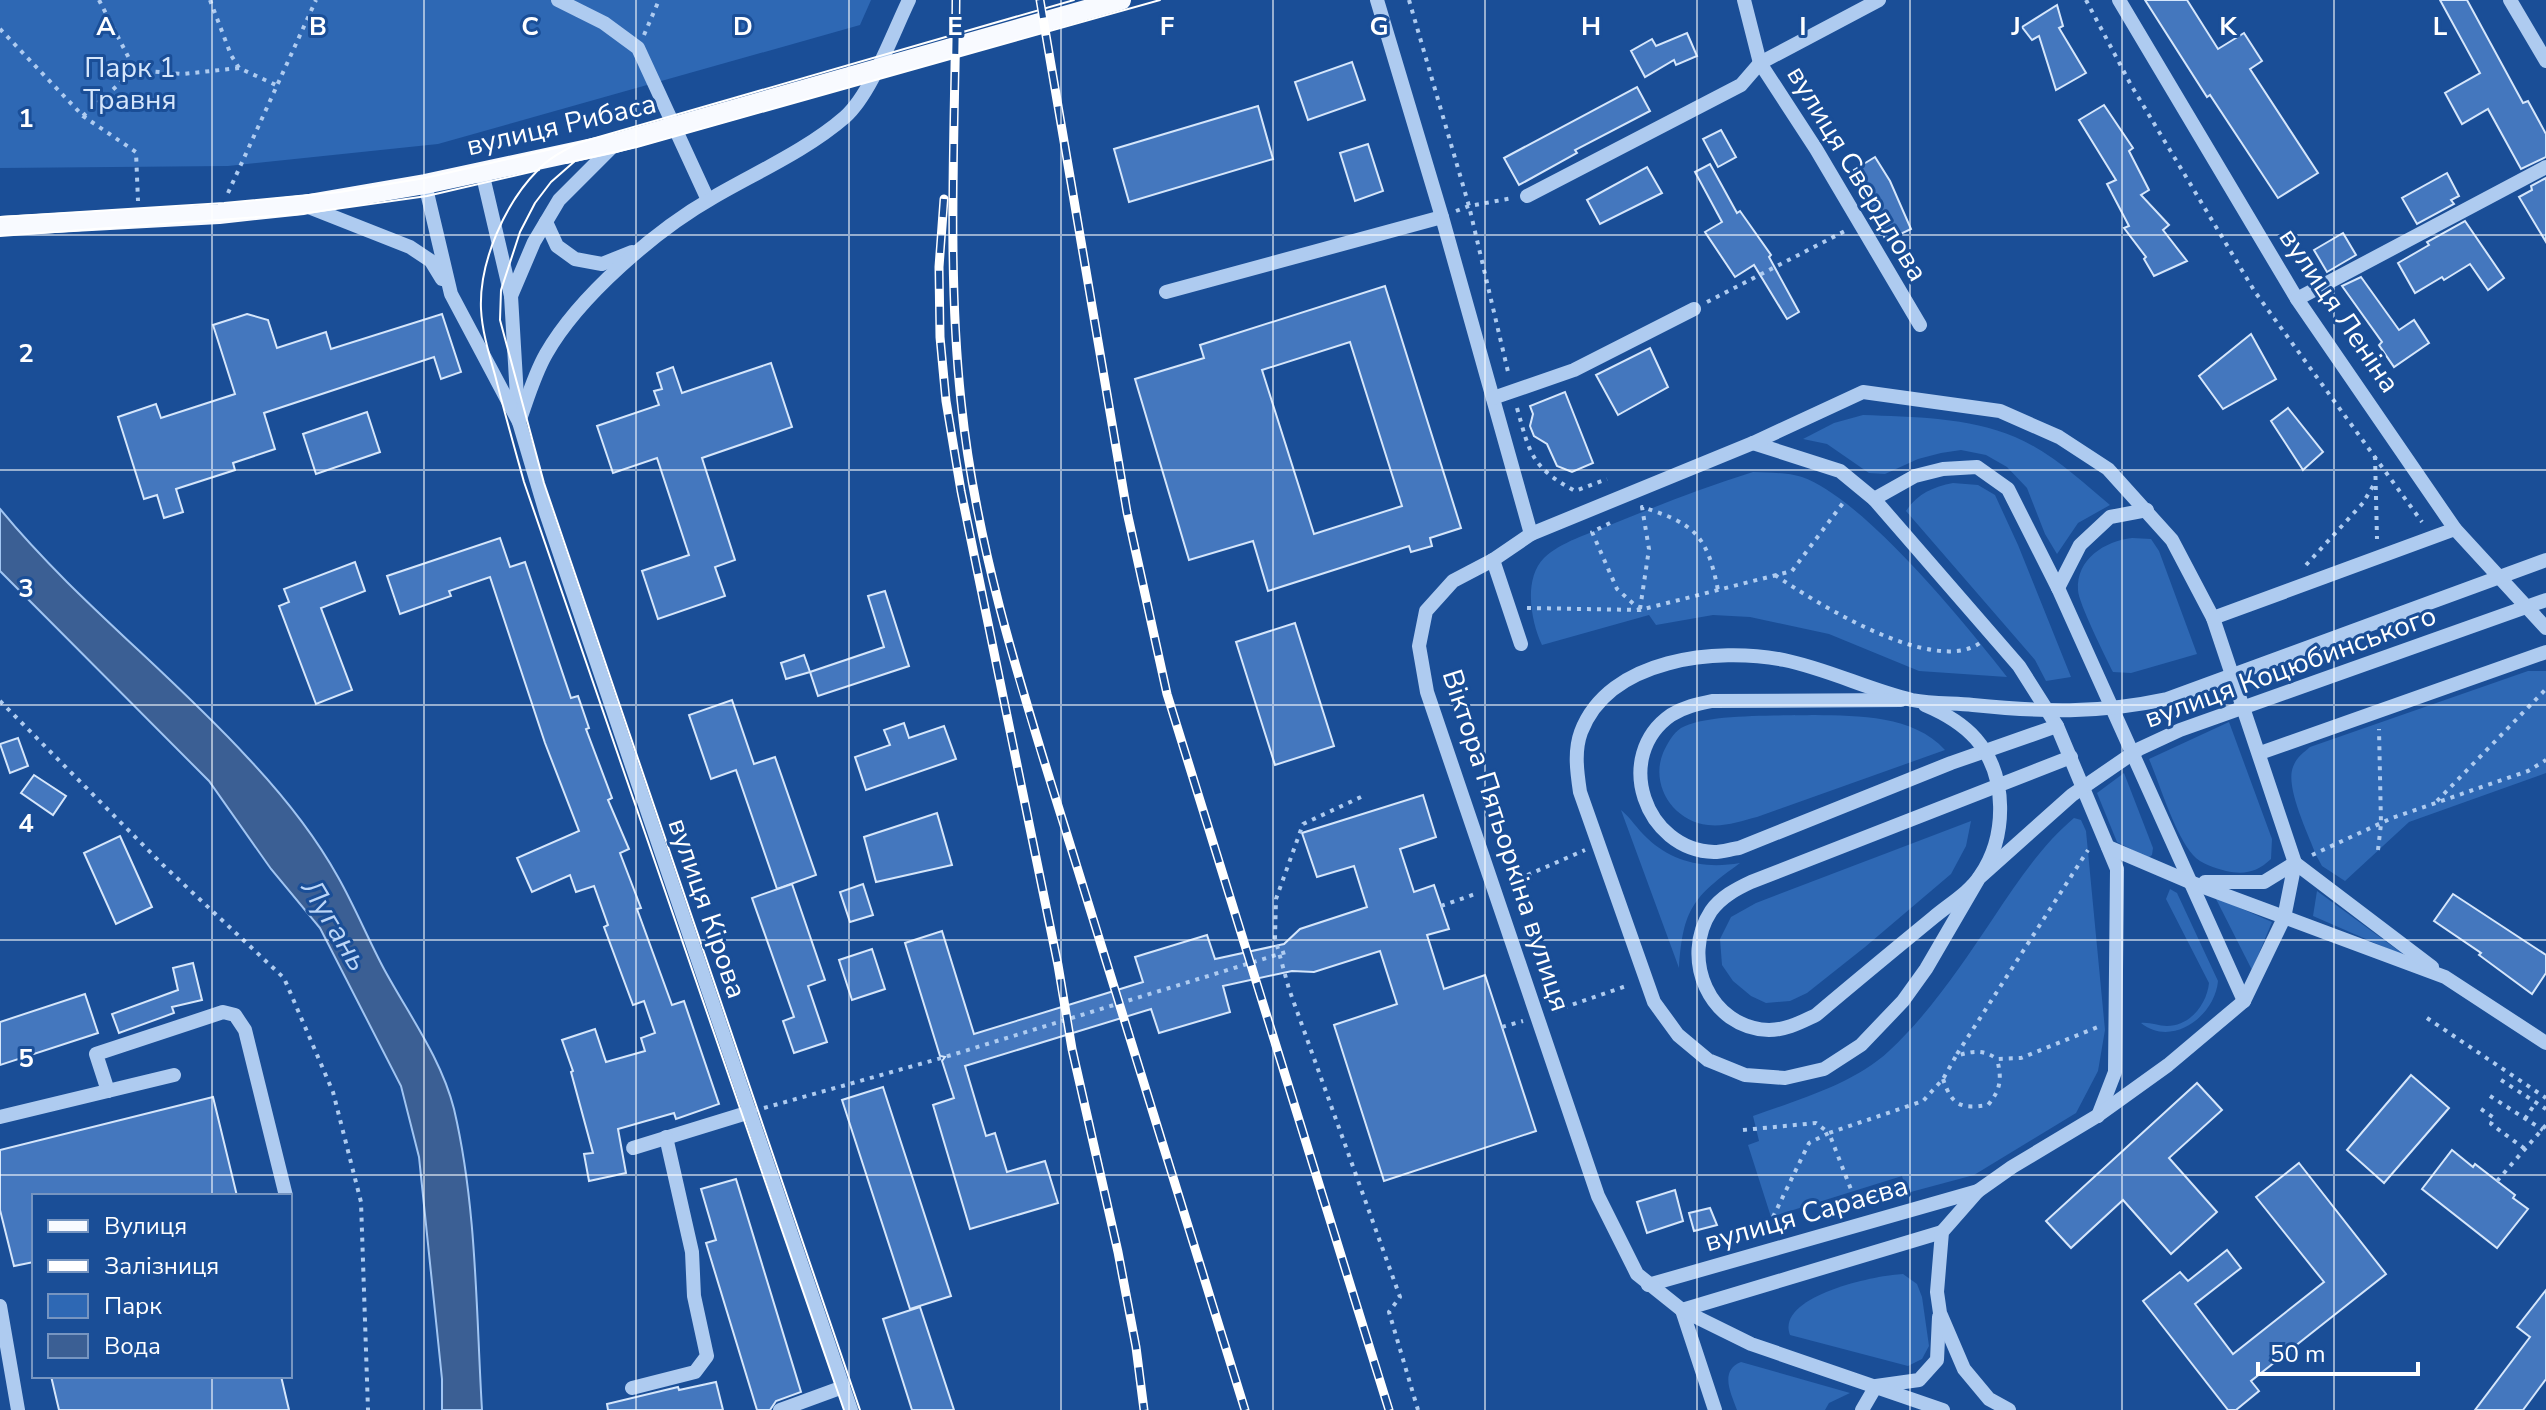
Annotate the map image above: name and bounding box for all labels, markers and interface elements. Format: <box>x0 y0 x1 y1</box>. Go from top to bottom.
text: A <box>96 9 116 44</box>
text: B <box>309 9 327 44</box>
text: C <box>521 9 539 44</box>
text: D <box>733 9 753 44</box>
text: E <box>947 9 963 44</box>
text: F <box>1160 9 1174 44</box>
text: G <box>1369 9 1389 44</box>
text: H <box>1581 9 1601 44</box>
text: I <box>1799 9 1807 44</box>
text: J <box>2010 9 2021 44</box>
text: K <box>2219 9 2237 44</box>
text: L <box>2433 9 2448 44</box>
park label: Парк 1 Травня <box>83 49 177 119</box>
street label: вулиця Свердлова <box>1778 59 1937 288</box>
street label: вулиця Рибаса <box>463 85 660 165</box>
text: 1 <box>18 101 34 136</box>
street label: вулиця Леніна <box>2270 221 2408 400</box>
text: 2 <box>18 336 34 371</box>
text: 3 <box>18 571 34 606</box>
street label: вулиця Коцюбинського <box>2139 596 2442 737</box>
street label: Віктора Пятьоркіна вулиця <box>1433 664 1579 1016</box>
text: 4 <box>18 806 34 841</box>
street label: вулиця Кірова <box>658 813 756 1003</box>
water label: Лугань <box>291 871 378 979</box>
text: 5 <box>18 1041 34 1076</box>
street label: вулиця Сараєва <box>1700 1167 1913 1261</box>
legend <box>32 1194 292 1378</box>
text: Вулиця <box>104 1210 187 1242</box>
text: Залізниця <box>104 1250 219 1282</box>
text: Парк <box>104 1290 162 1322</box>
scale bar <box>2258 1326 2418 1376</box>
text: Вода <box>104 1330 161 1362</box>
text: 50 m <box>2270 1338 2326 1370</box>

